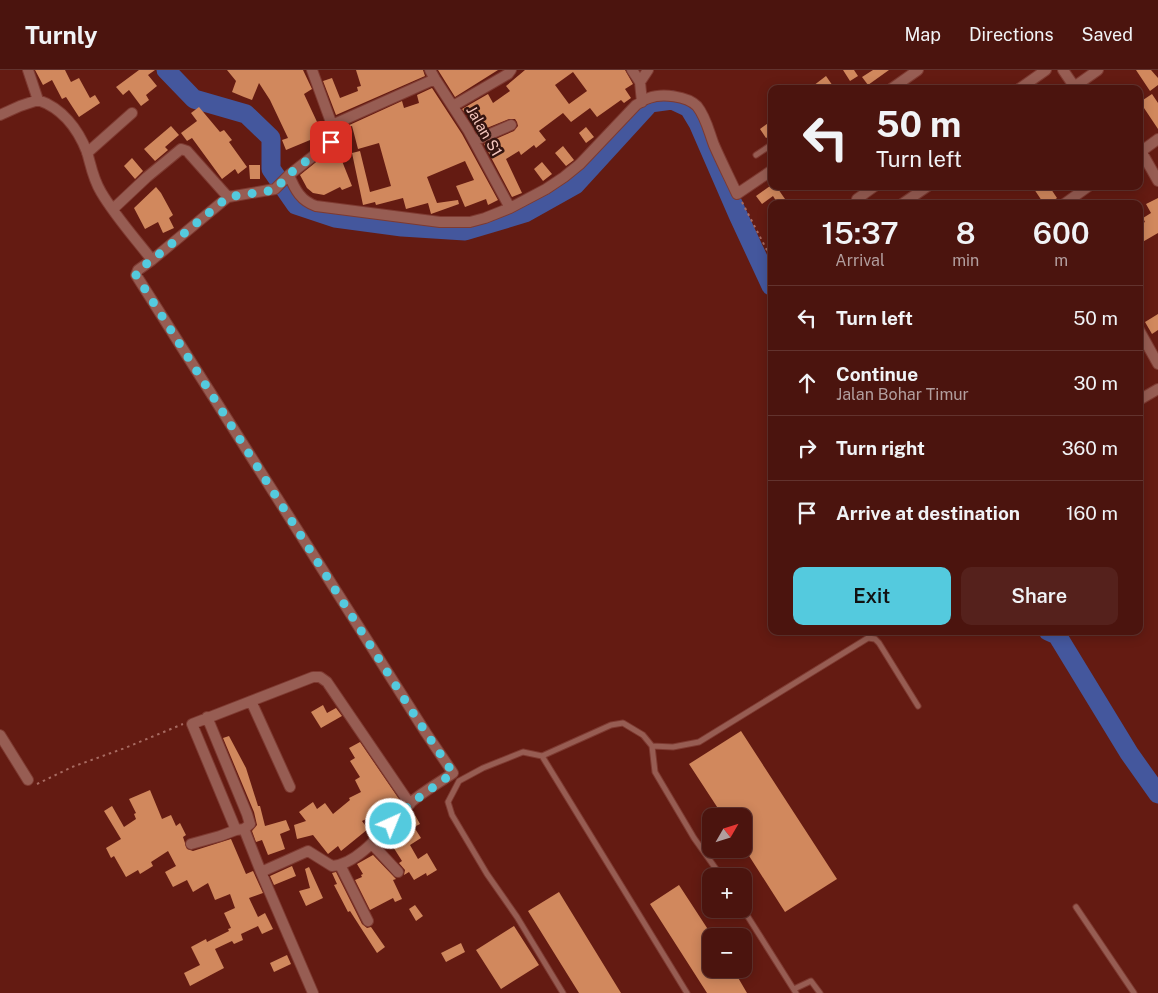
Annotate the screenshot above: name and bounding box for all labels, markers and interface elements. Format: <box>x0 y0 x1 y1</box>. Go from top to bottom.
text: Turnly <box>25 21 98 49</box>
text: Map <box>904 24 941 45</box>
text: Directions <box>969 24 1054 45</box>
text: Saved <box>1082 24 1133 45</box>
street label: Jalan S1 <box>463 103 506 159</box>
text: 50 m <box>876 104 961 145</box>
icon: left <box>793 105 858 170</box>
pin <box>310 121 352 163</box>
icon: arrive <box>317 128 345 156</box>
text: Turn left <box>876 146 962 172</box>
text: 15:37 <box>821 215 899 251</box>
text: 8 <box>956 215 976 251</box>
text: 600 <box>1033 215 1090 251</box>
text: Arrival <box>835 251 885 270</box>
text: min <box>952 251 979 270</box>
text: m <box>1054 251 1068 270</box>
icon: left <box>793 304 821 332</box>
text: Turn left <box>836 307 913 329</box>
text: 50 m <box>1073 307 1118 329</box>
text: Continue <box>836 363 918 385</box>
icon: ahead <box>793 369 821 397</box>
text: 30 m <box>1073 372 1118 394</box>
text: Jalan Bohar Timur <box>836 385 969 404</box>
icon: right <box>793 434 821 462</box>
text: Turn right <box>836 437 925 459</box>
text: 360 m <box>1062 437 1118 459</box>
icon: arrive <box>793 499 821 527</box>
text: Arrive at destination <box>836 502 1020 524</box>
text: 160 m <box>1066 502 1118 524</box>
button: Exit <box>793 567 951 625</box>
button: Share <box>961 567 1118 625</box>
position arrow <box>364 797 416 849</box>
north arrow <box>702 808 752 858</box>
map controls <box>702 808 752 978</box>
button: + <box>702 868 752 918</box>
button: − <box>702 928 752 978</box>

